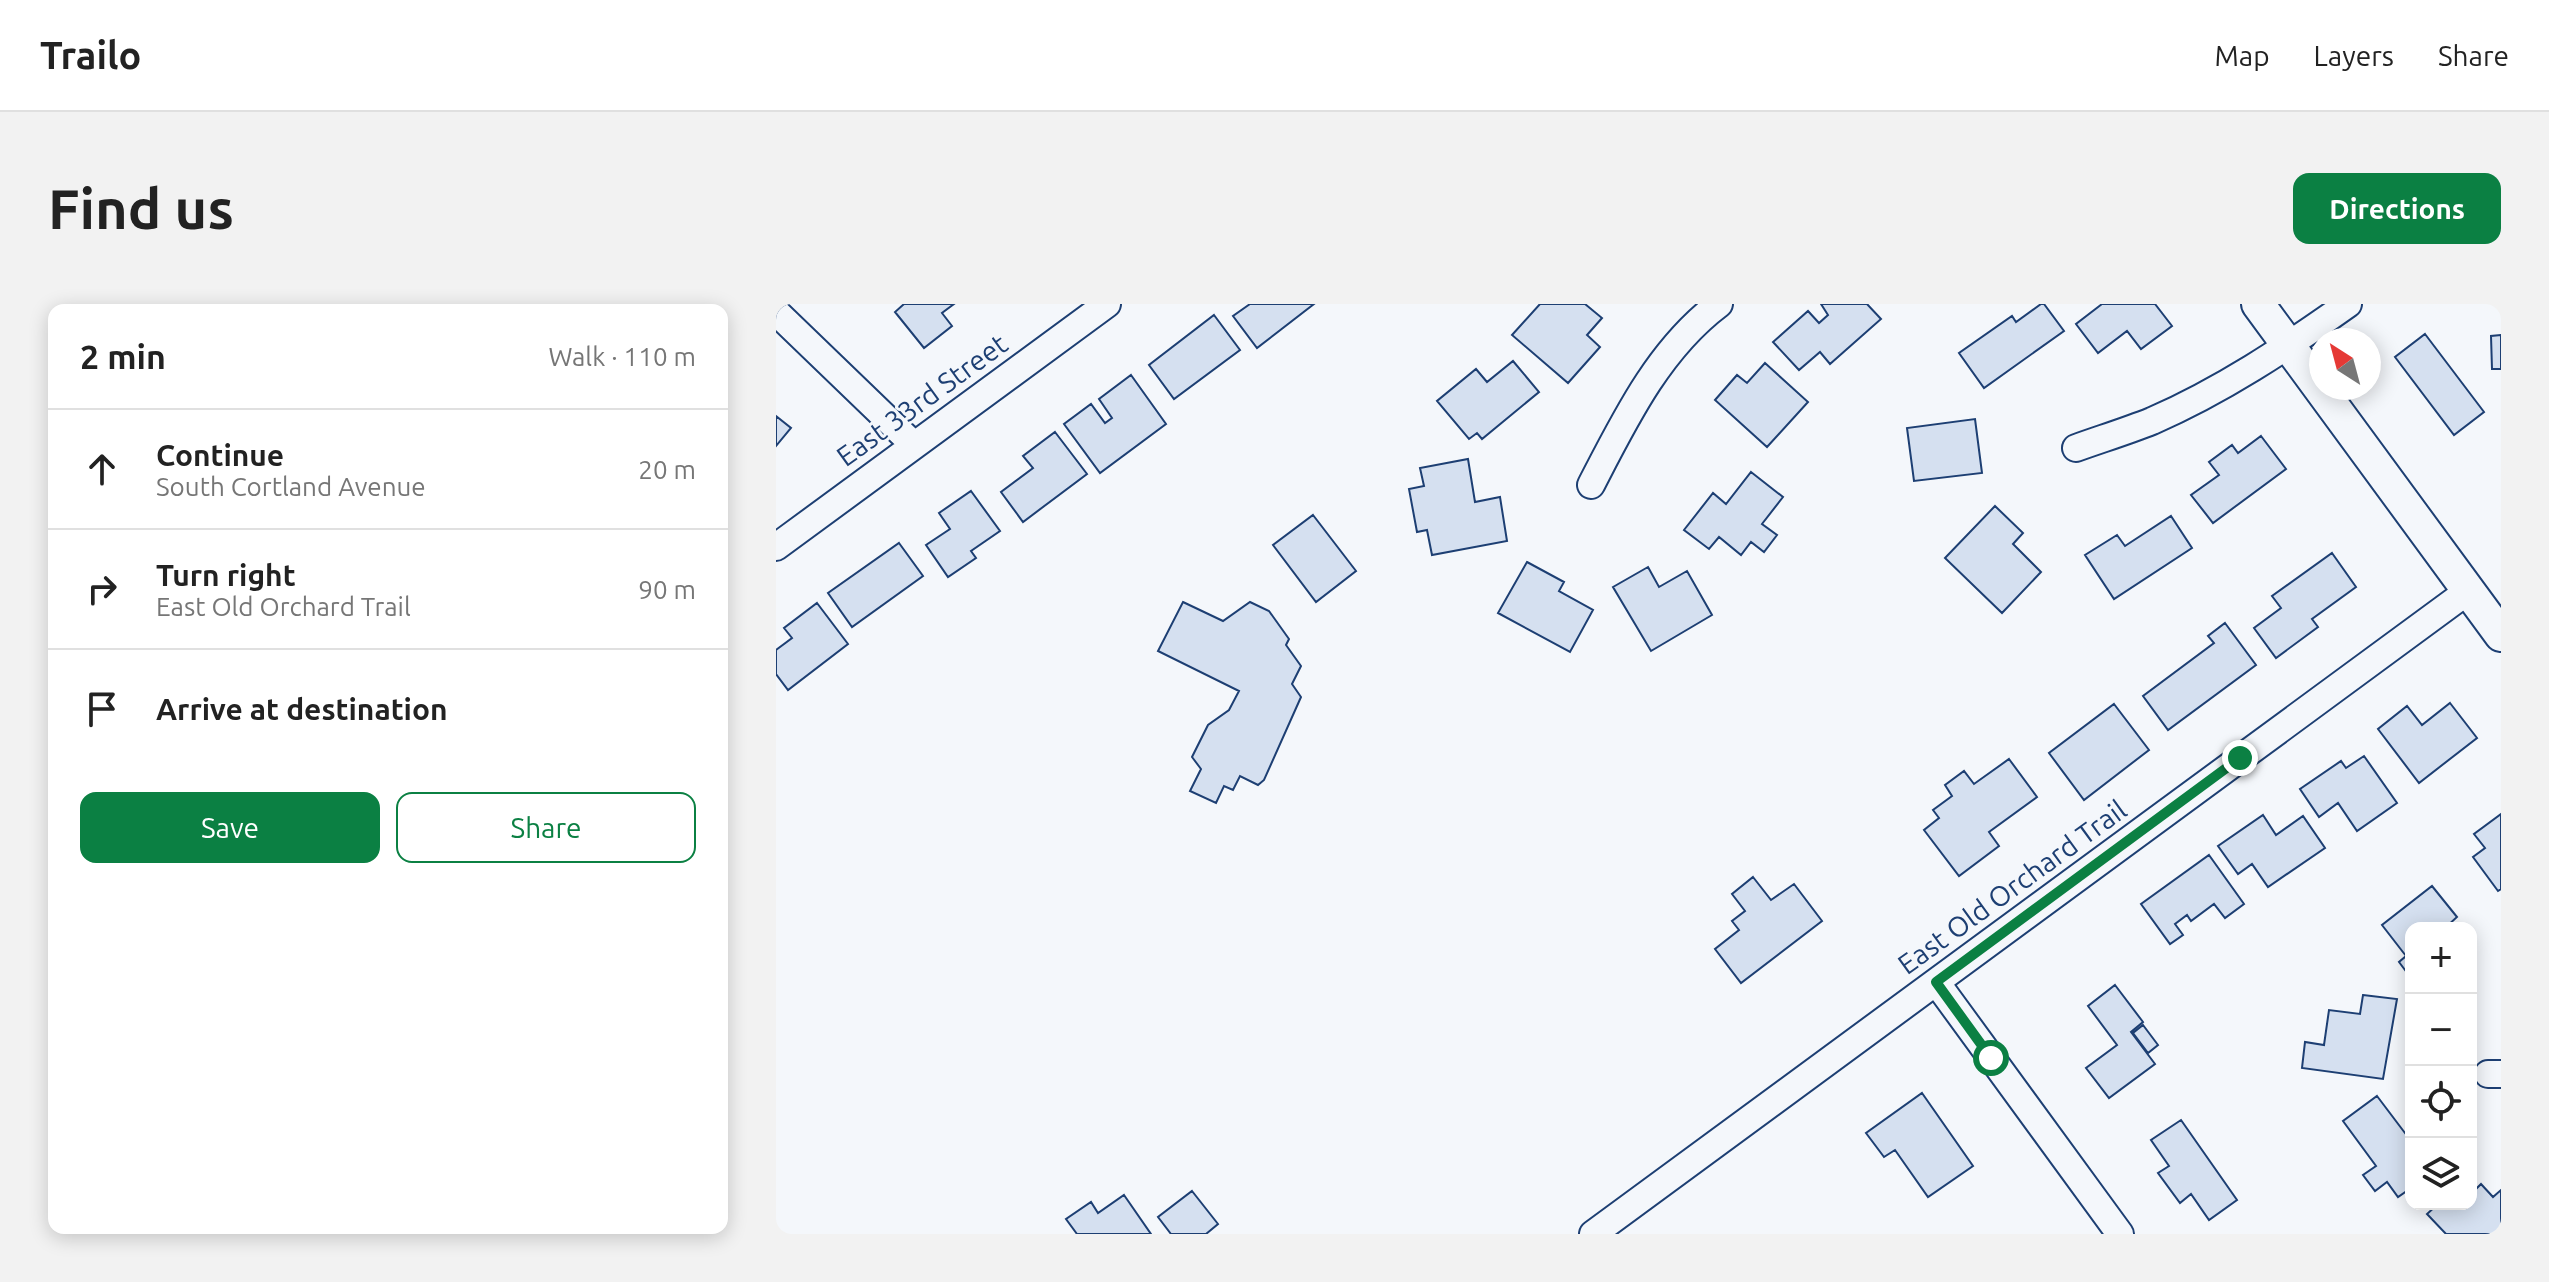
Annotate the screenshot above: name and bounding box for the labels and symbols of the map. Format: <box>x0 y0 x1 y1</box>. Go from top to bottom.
street label: East 33rd Street <box>831 327 1013 472</box>
north arrow <box>2309 328 2381 400</box>
route end <box>2222 740 2258 776</box>
street label: East Old Orchard Trail <box>1892 793 2132 980</box>
route start <box>1973 1040 2009 1076</box>

